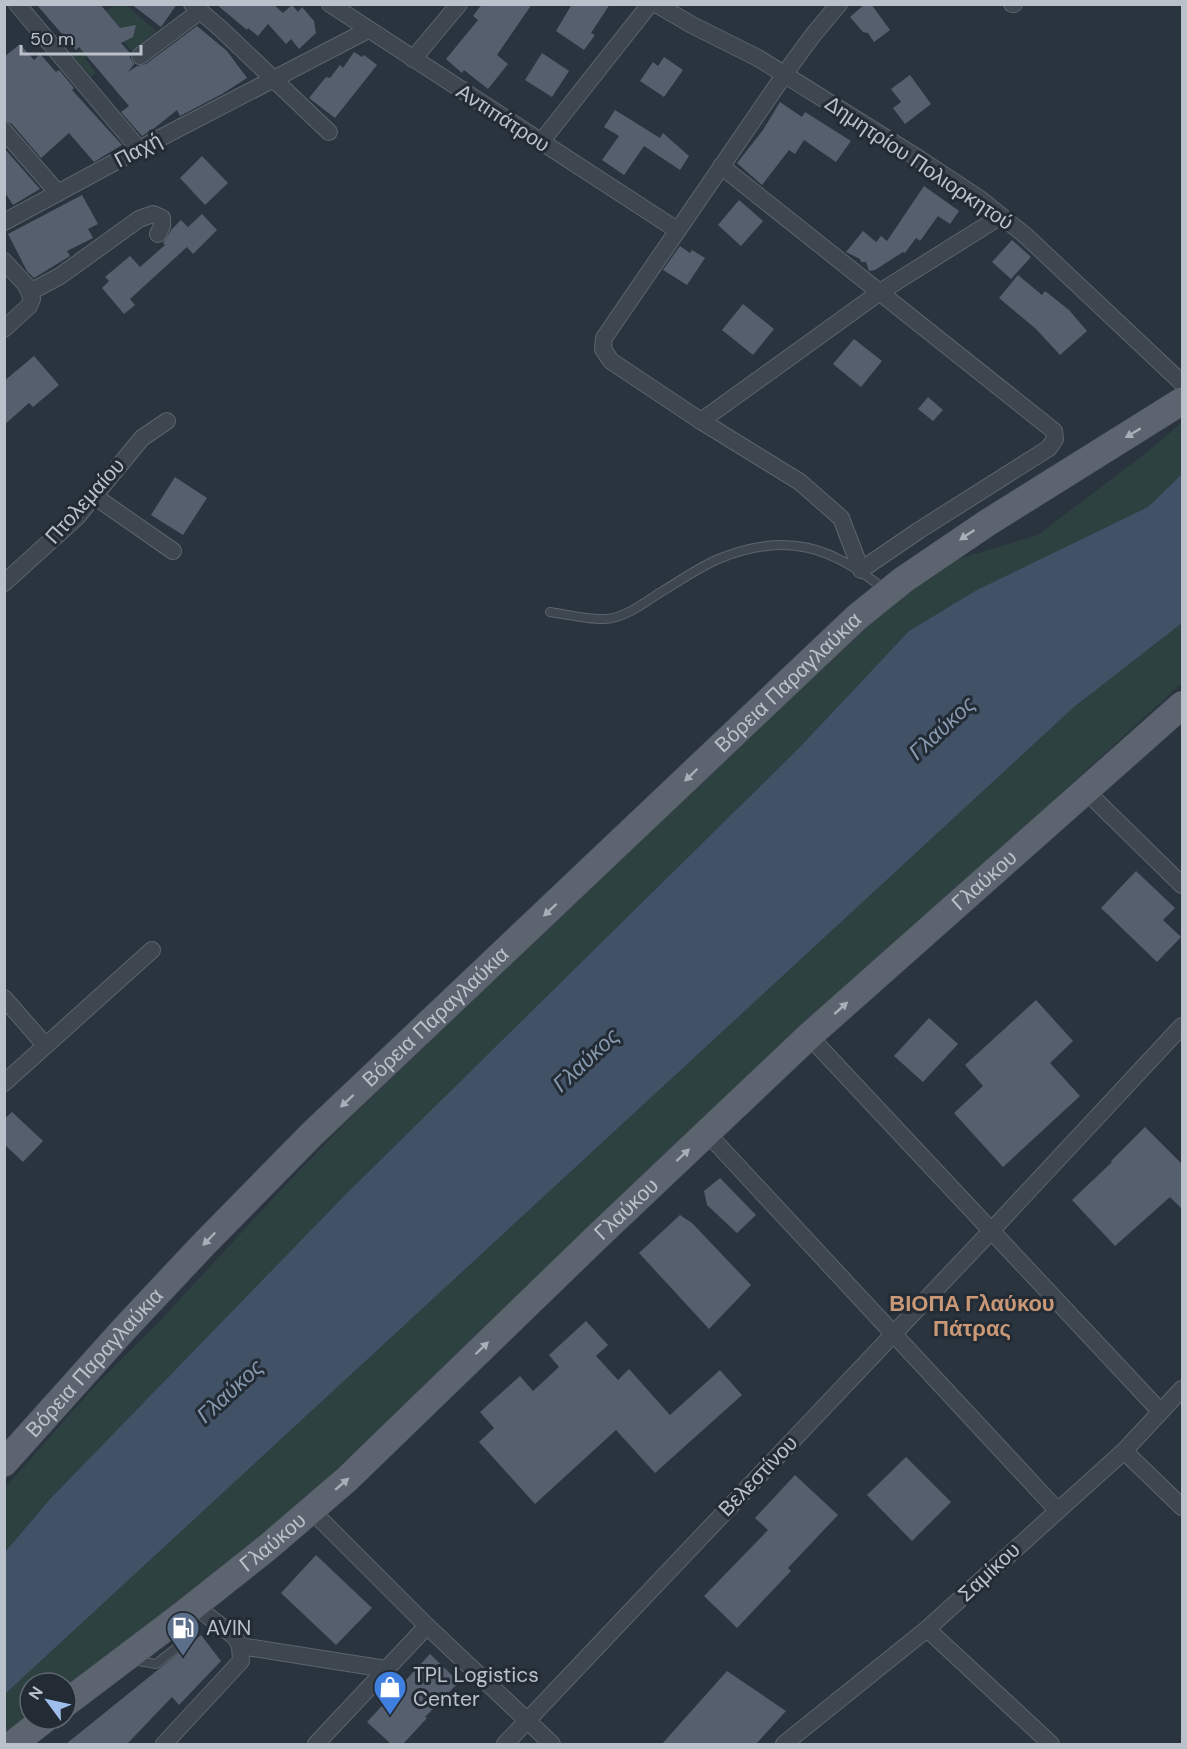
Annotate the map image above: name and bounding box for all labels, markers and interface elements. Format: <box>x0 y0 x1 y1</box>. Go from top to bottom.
scale bar <box>21 18 141 56</box>
text: 50 m <box>30 27 74 51</box>
street label: Αντιπάτρου <box>451 77 555 159</box>
street label: Δημητρίου Πολιορκητού <box>819 89 1019 237</box>
street label: Παχή <box>109 126 167 174</box>
one-way arrow <box>1125 427 1141 438</box>
street label: Πτολεμαίου <box>39 452 131 550</box>
one-way arrow <box>959 530 976 541</box>
street label: Βόρεια Παραγλαύκια <box>709 606 868 759</box>
water label: Γλαύκος <box>902 689 982 766</box>
one-way arrow <box>683 768 698 782</box>
street label: Γλαύκου <box>946 844 1023 917</box>
one-way arrow <box>543 902 557 916</box>
street label: Βόρεια Παραγλαύκια <box>356 940 515 1093</box>
one-way arrow <box>833 1002 848 1015</box>
water label: Γλαύκος <box>546 1021 626 1098</box>
one-way arrow <box>339 1094 354 1108</box>
one-way arrow <box>676 1149 690 1163</box>
street label: Γλαύκου <box>588 1172 665 1246</box>
one-way arrow <box>202 1231 216 1245</box>
street label: Βόρεια Παραγλαύκια <box>19 1282 169 1443</box>
district label: ΒΙΟΠΑ Γλαύκου Πάτρας <box>889 1289 1055 1343</box>
one-way arrow <box>475 1342 489 1356</box>
water label: Γλαύκος <box>190 1352 270 1429</box>
street label: Βελεστίνου <box>712 1429 804 1523</box>
one-way arrow <box>334 1477 349 1491</box>
street label: Γλαύκου <box>234 1506 312 1578</box>
street label: Σαμίκου <box>952 1536 1026 1608</box>
fuel station icon: AVIN <box>165 1610 201 1657</box>
place label: AVIN <box>206 1614 251 1642</box>
place label: TPL Logistics Center <box>413 1661 539 1713</box>
shop icon: TPL Logistics Center <box>372 1669 408 1716</box>
north arrow <box>18 1671 78 1731</box>
text: N <box>24 1682 48 1704</box>

